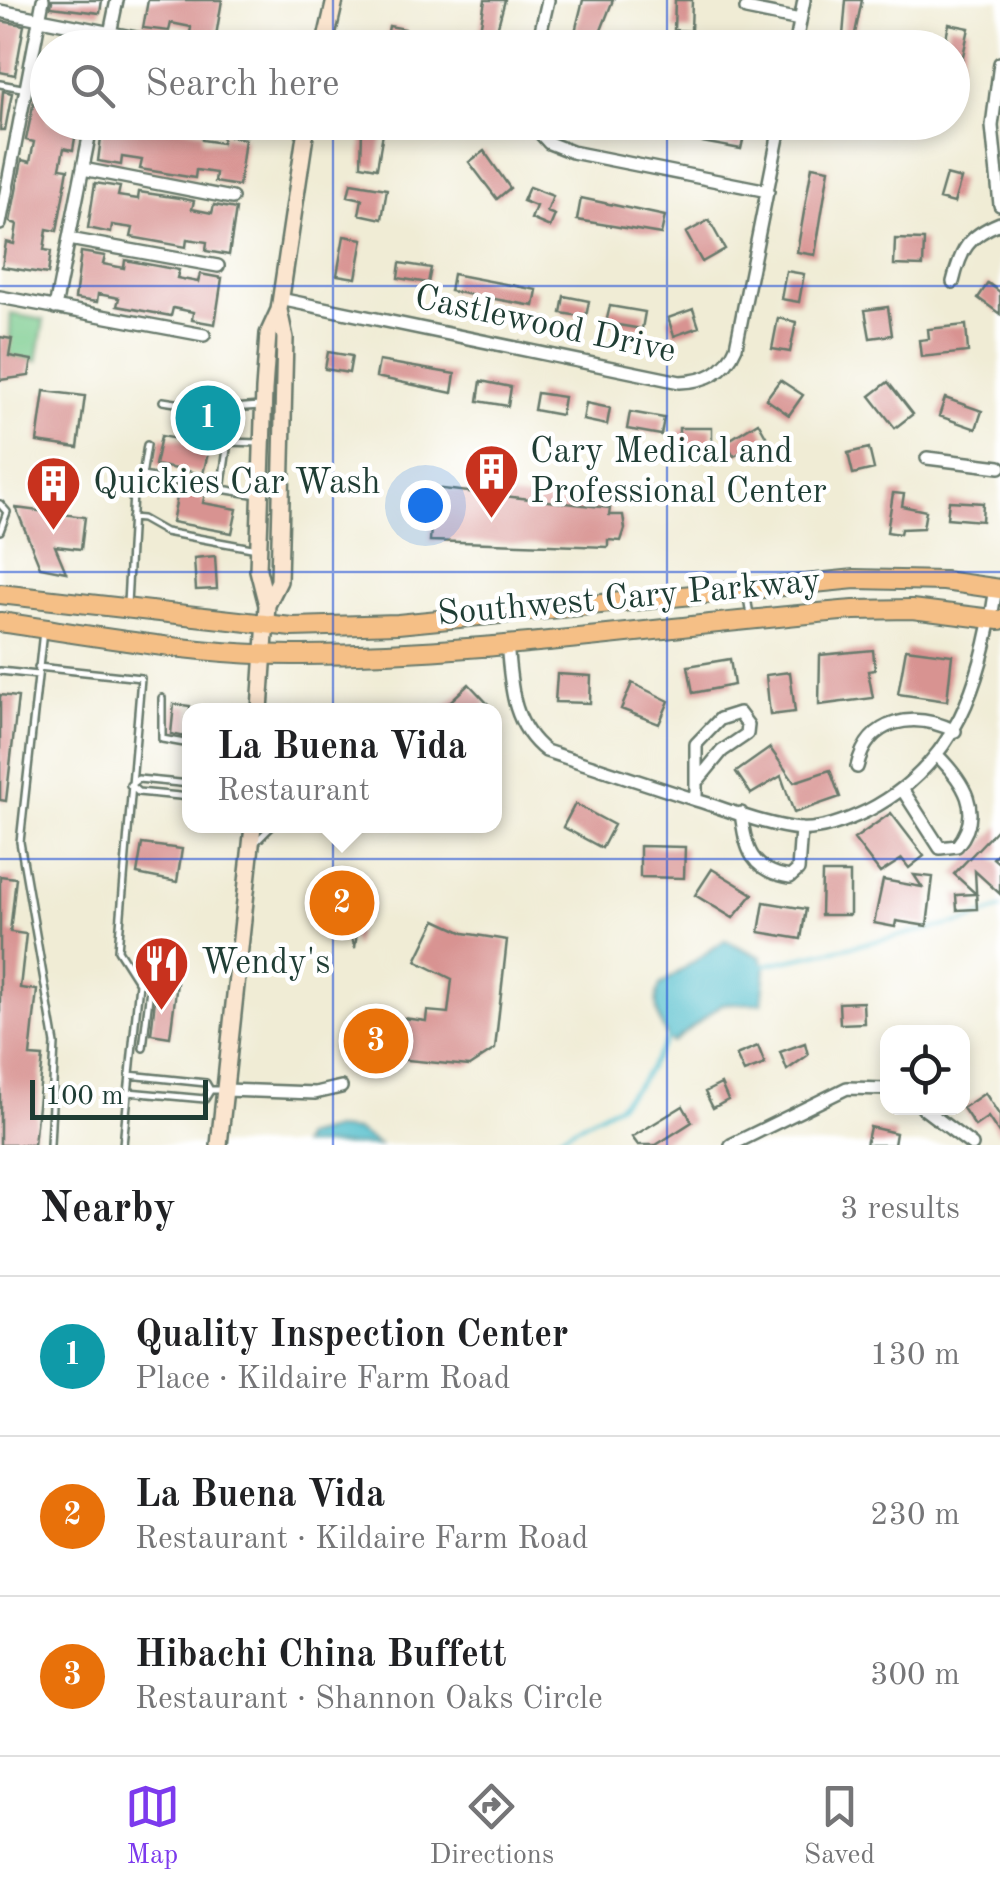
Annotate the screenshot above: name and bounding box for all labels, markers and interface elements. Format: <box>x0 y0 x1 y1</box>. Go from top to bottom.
search box <box>30 30 970 140</box>
icon: search <box>65 58 120 113</box>
text: Search here <box>145 66 340 104</box>
street label: Castlewood Drive <box>411 280 679 370</box>
pin: 1 <box>176 380 240 456</box>
place label: Cary Medical and Professional Center <box>530 435 827 510</box>
building icon: Cary Medical and Professional Center <box>461 442 521 521</box>
building icon: Quickies Car Wash <box>24 453 84 532</box>
place label: Quickies Car Wash <box>93 466 381 501</box>
your location <box>400 480 451 531</box>
street label: Southwest Cary Parkway <box>436 564 822 632</box>
popup <box>182 703 502 833</box>
text: La Buena Vida <box>217 729 467 767</box>
text: Restaurant <box>217 776 370 808</box>
pin: 2 <box>310 866 374 940</box>
restaurant icon: Wendy's <box>132 933 192 1012</box>
place label: Wendy's <box>201 946 330 981</box>
pin: 3 <box>344 1004 408 1078</box>
map controls <box>880 1025 970 1115</box>
button: locate <box>880 1025 970 1115</box>
scale bar <box>30 1075 208 1120</box>
text: 100 m <box>45 1083 124 1111</box>
text: Nearby <box>40 1189 176 1231</box>
text: 3 results <box>840 1194 960 1226</box>
text: Quality Inspection Center <box>135 1317 569 1355</box>
text: 1 <box>63 1340 82 1372</box>
text: 130 m <box>870 1340 960 1372</box>
text: Place · Kildaire Farm Road <box>135 1364 510 1396</box>
text: La Buena Vida <box>135 1477 385 1515</box>
text: 2 <box>63 1500 82 1532</box>
text: 230 m <box>870 1500 960 1532</box>
text: Restaurant · Kildaire Farm Road <box>135 1524 589 1556</box>
text: Hibachi China Buffett <box>135 1637 507 1675</box>
text: 3 <box>63 1660 82 1692</box>
text: 300 m <box>870 1660 960 1692</box>
text: Restaurant · Shannon Oaks Circle <box>135 1684 603 1716</box>
tab: Map <box>125 1779 180 1874</box>
tab: Directions <box>430 1779 554 1874</box>
tab: Saved <box>804 1779 875 1874</box>

